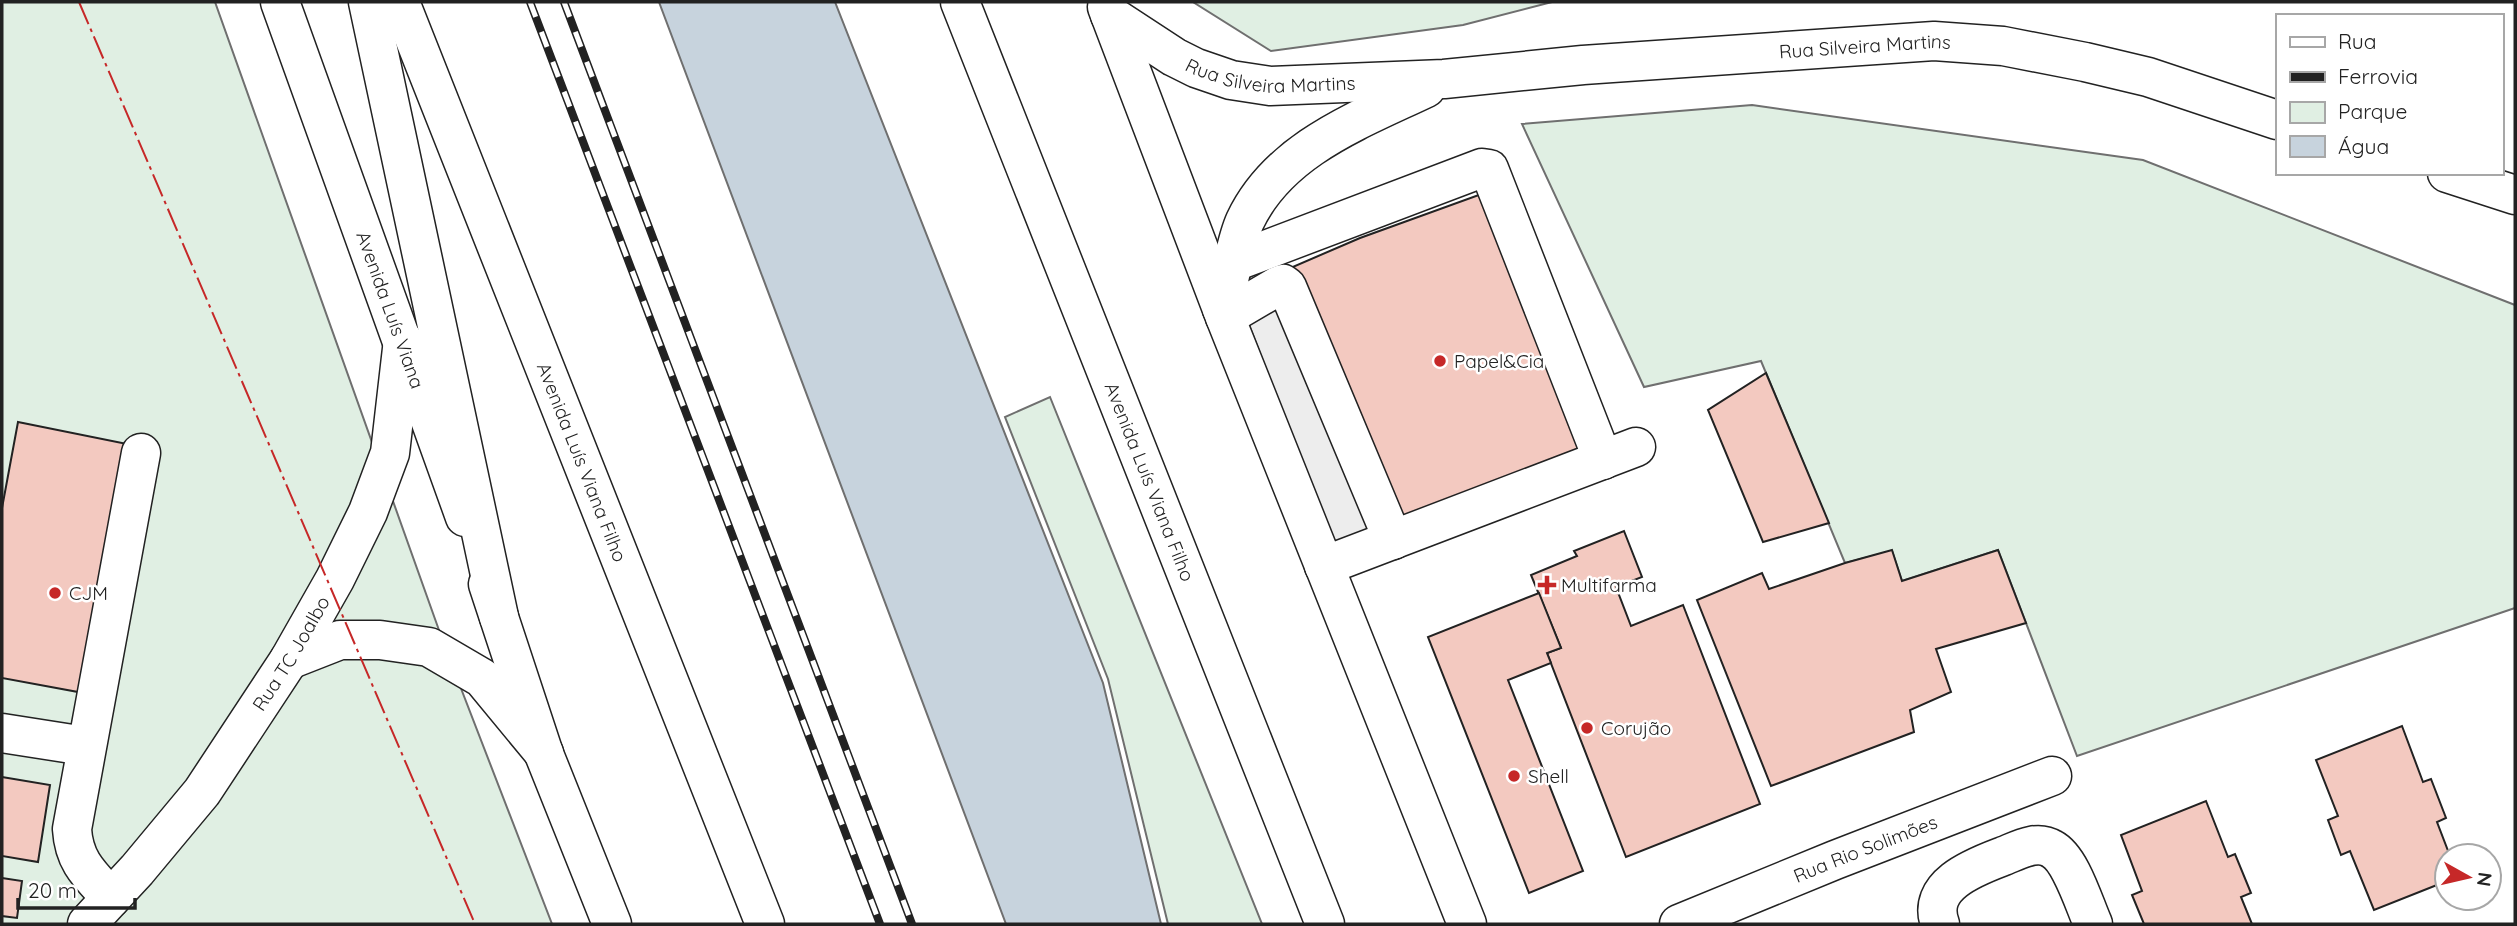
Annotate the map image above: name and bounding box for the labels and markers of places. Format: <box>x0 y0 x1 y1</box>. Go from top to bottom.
place label: Papel&Cia <box>1454 349 1544 373</box>
marker: Papel&Cia <box>1432 353 1448 369</box>
place label: Multifarma <box>1561 573 1657 597</box>
marker: Multifarma <box>1539 577 1555 593</box>
place label: CJM <box>69 581 108 605</box>
marker: CJM <box>47 585 63 601</box>
place label: Corujão <box>1601 716 1671 740</box>
marker: Corujão <box>1579 720 1595 736</box>
place label: Shell <box>1528 764 1569 788</box>
marker: Shell <box>1506 768 1522 784</box>

